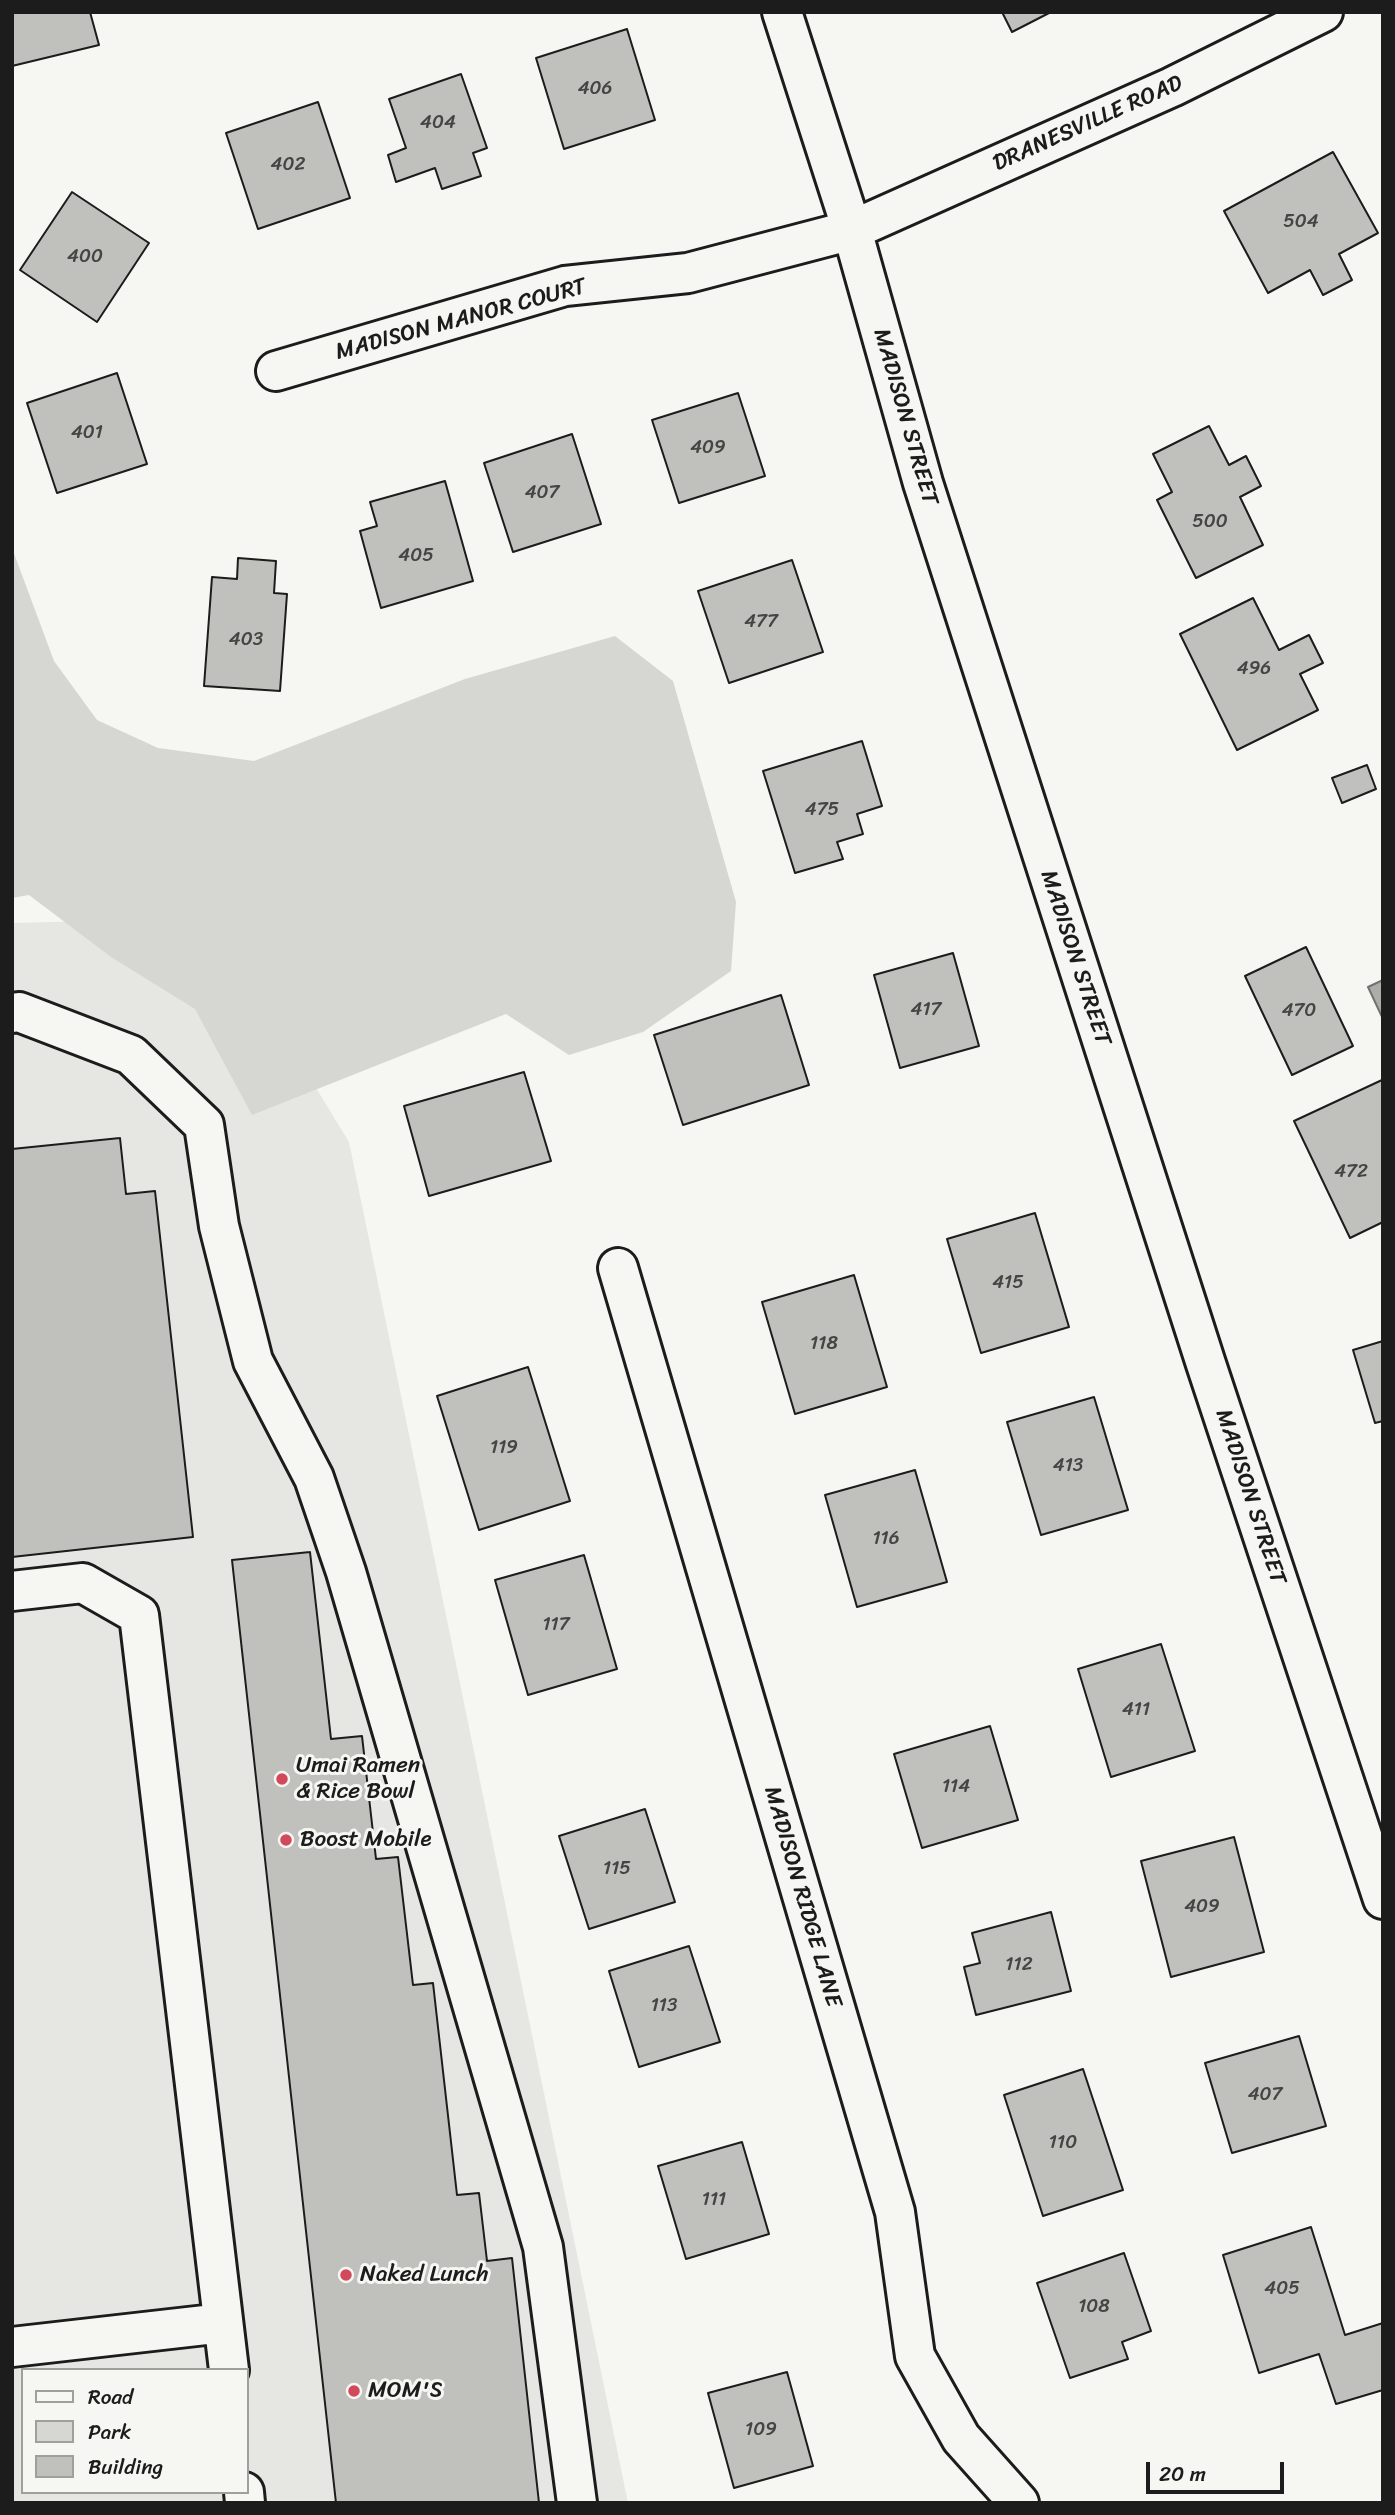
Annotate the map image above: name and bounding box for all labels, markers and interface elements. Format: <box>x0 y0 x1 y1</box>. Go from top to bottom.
street label: DRANESVILLE ROAD <box>989 70 1187 178</box>
house number: 406 <box>578 78 612 100</box>
house number: 404 <box>420 112 456 134</box>
house number: 402 <box>271 154 305 176</box>
house number: 504 <box>1283 211 1319 233</box>
house number: 400 <box>67 246 103 268</box>
street label: MADISON MANOR COURT <box>333 273 589 367</box>
street label: MADISON STREET <box>867 325 943 509</box>
house number: 401 <box>71 422 103 444</box>
house number: 409 <box>690 437 726 459</box>
house number: 407 <box>525 482 559 504</box>
house number: 500 <box>1192 511 1228 533</box>
house number: 405 <box>398 545 434 567</box>
house number: 477 <box>744 611 778 633</box>
house number: 403 <box>229 629 263 651</box>
house number: 496 <box>1237 658 1271 680</box>
house number: 475 <box>805 799 839 821</box>
street label: MADISON STREET <box>1034 867 1116 1049</box>
house number: 417 <box>911 999 941 1021</box>
house number: 470 <box>1282 1000 1316 1022</box>
house number: 472 <box>1334 1161 1368 1183</box>
house number: 415 <box>992 1272 1024 1294</box>
house number: 118 <box>810 1333 838 1355</box>
street label: MADISON STREET <box>1209 1406 1291 1588</box>
house number: 119 <box>490 1437 518 1459</box>
house number: 413 <box>1053 1455 1083 1477</box>
house number: 116 <box>872 1528 900 1550</box>
house number: 117 <box>542 1614 570 1636</box>
house number: 411 <box>1122 1699 1150 1721</box>
place label: Umai Ramen & Rice Bowl <box>296 1752 420 1806</box>
marker: Umai Ramen & Rice Bowl <box>274 1771 290 1787</box>
house number: 114 <box>942 1776 970 1798</box>
street label: MADISON RIDGE LANE <box>757 1783 847 2011</box>
place label: Boost Mobile <box>300 1826 432 1854</box>
marker: Boost Mobile <box>278 1832 294 1848</box>
house number: 115 <box>603 1858 631 1880</box>
house number: 409 <box>1184 1896 1220 1918</box>
house number: 112 <box>1005 1954 1033 1976</box>
house number: 113 <box>651 1995 677 2017</box>
house number: 407 <box>1248 2084 1282 2106</box>
house number: 110 <box>1049 2132 1077 2154</box>
house number: 111 <box>702 2189 726 2211</box>
place label: Naked Lunch <box>360 2261 489 2289</box>
marker: Naked Lunch <box>338 2267 354 2283</box>
house number: 405 <box>1264 2278 1300 2300</box>
house number: 108 <box>1078 2296 1110 2318</box>
legend <box>21 2368 248 2494</box>
place label: MOM'S <box>368 2377 442 2405</box>
text: Road <box>88 2378 133 2416</box>
marker: MOM'S <box>346 2383 362 2399</box>
text: Park <box>88 2413 131 2451</box>
house number: 109 <box>745 2419 777 2441</box>
text: Building <box>88 2448 163 2486</box>
scale bar <box>1150 2448 1288 2492</box>
text: 20 m <box>1159 2455 1206 2493</box>

